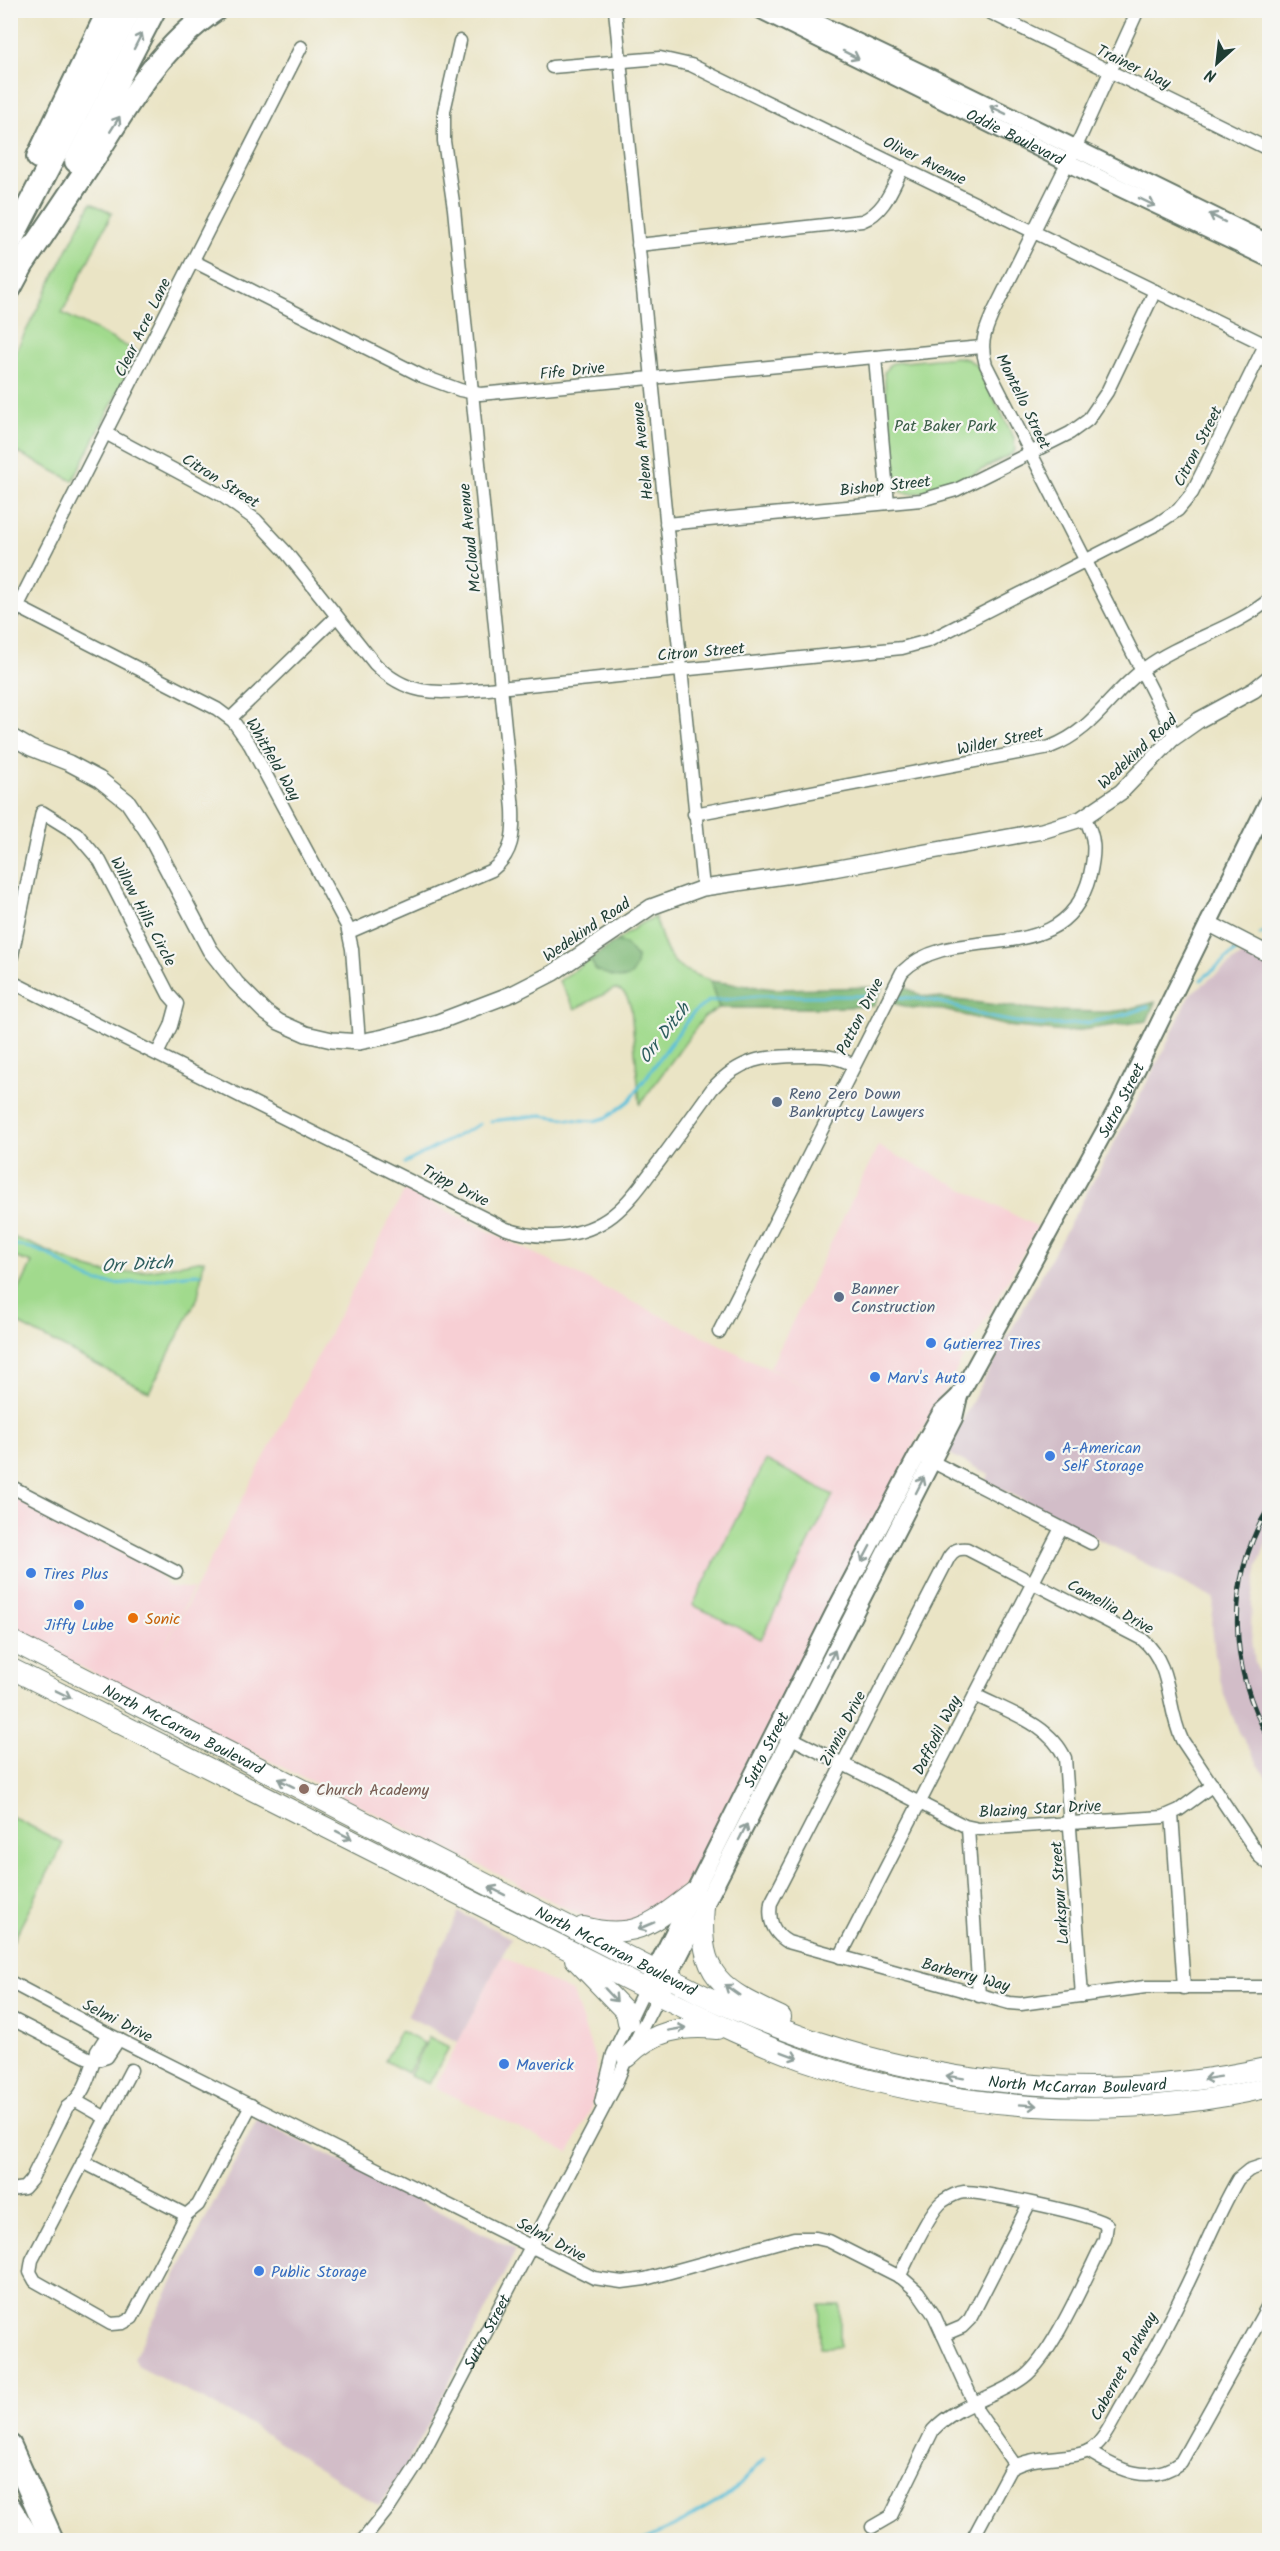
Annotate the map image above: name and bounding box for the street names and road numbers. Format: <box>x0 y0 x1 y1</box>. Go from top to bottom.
street label: Trainer Way <box>1092 39 1175 96</box>
street label: Oddie Boulevard <box>961 103 1069 173</box>
street label: Oliver Avenue <box>878 130 970 192</box>
street label: Clear Acre Lane <box>109 274 178 382</box>
street label: Montello Street <box>989 349 1057 455</box>
street label: Fife Drive <box>538 356 606 387</box>
street label: Helena Avenue <box>626 401 661 501</box>
street label: Citron Street <box>1167 401 1230 491</box>
street label: Citron Street <box>176 447 265 516</box>
street label: Bishop Street <box>838 469 933 504</box>
street label: McCloud Avenue <box>452 482 489 594</box>
street label: Citron Street <box>656 636 747 669</box>
street label: Wedekind Road <box>1092 708 1184 796</box>
street label: Whitfield Way <box>239 713 307 807</box>
street label: Wilder Street <box>955 720 1047 763</box>
street label: Willow Hills Circle <box>103 852 182 971</box>
street label: Wedekind Road <box>538 891 637 969</box>
street label: Patton Drive <box>830 974 891 1060</box>
street label: Sutro Street <box>1092 1058 1152 1143</box>
street label: Tripp Drive <box>417 1159 493 1214</box>
street label: Camellia Drive <box>1062 1573 1158 1642</box>
street label: North McCarran Boulevard <box>98 1678 269 1783</box>
street label: Zinnia Drive <box>814 1687 873 1771</box>
street label: Daffodil Way <box>907 1691 968 1780</box>
street label: Sutro Street <box>737 1707 797 1792</box>
street label: Blazing Star Drive <box>978 1794 1102 1825</box>
street label: Larkspur Street <box>1044 1840 1077 1945</box>
street label: North McCarran Boulevard <box>530 1900 701 2004</box>
street label: Barberry Way <box>919 1952 1013 1999</box>
street label: Selmi Drive <box>78 1993 157 2050</box>
street label: North McCarran Boulevard <box>987 2070 1169 2101</box>
street label: Selmi Drive <box>512 2211 591 2269</box>
street label: Sutro Street <box>458 2289 518 2374</box>
street label: Cabernet Parkway <box>1084 2307 1165 2426</box>

